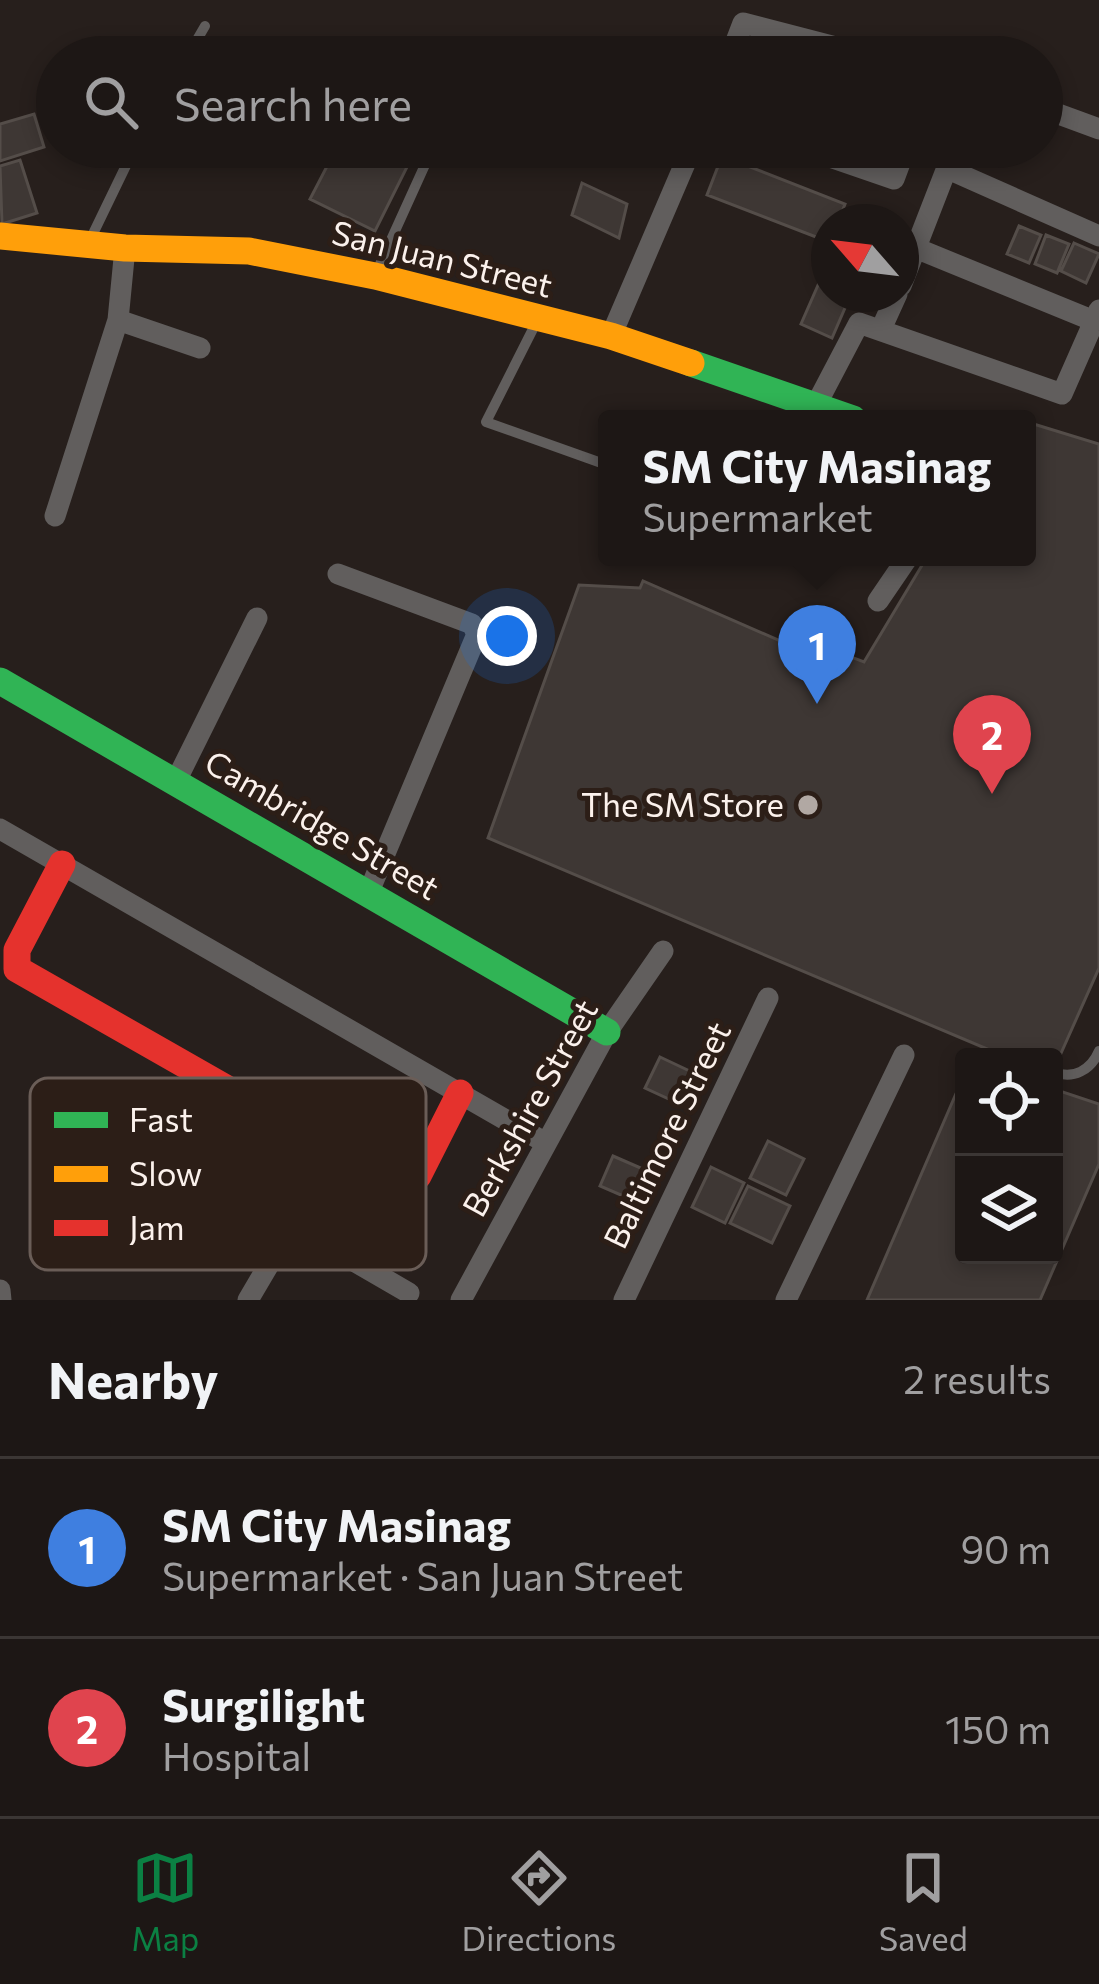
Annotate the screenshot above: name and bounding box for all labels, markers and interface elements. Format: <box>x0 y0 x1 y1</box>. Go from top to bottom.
search box <box>36 36 1063 168</box>
icon: search <box>78 69 144 135</box>
text: Search here <box>174 75 412 130</box>
north arrow <box>811 204 919 312</box>
street label: San Juan Street <box>328 210 557 305</box>
popup <box>598 410 1036 566</box>
text: SM City Masinag <box>642 437 992 492</box>
text: Supermarket <box>642 492 873 540</box>
pin: 1 <box>778 605 856 704</box>
your location <box>477 606 537 666</box>
pin: 2 <box>953 695 1031 794</box>
street label: Cambridge Street <box>198 740 447 907</box>
place label: The SM Store <box>581 783 784 824</box>
marker: The SM Store <box>795 792 821 818</box>
street label: Berkshire Street <box>452 992 605 1223</box>
street label: Baltimore Street <box>593 1014 738 1254</box>
map controls <box>955 1048 1063 1264</box>
button: locate <box>955 1048 1063 1156</box>
legend <box>30 1078 426 1270</box>
text: Fast <box>129 1098 193 1139</box>
text: Slow <box>129 1152 202 1193</box>
button: layers <box>955 1156 1063 1264</box>
text: Jam <box>129 1206 185 1247</box>
text: Nearby <box>48 1347 218 1410</box>
text: 2 results <box>903 1354 1051 1402</box>
text: SM City Masinag <box>162 1496 511 1551</box>
text: 1 <box>78 1524 96 1572</box>
text: 90 m <box>960 1524 1051 1572</box>
text: Supermarket · San Juan Street <box>162 1551 683 1599</box>
text: Surgilight <box>162 1676 365 1731</box>
text: 2 <box>76 1704 98 1752</box>
text: 150 m <box>945 1704 1051 1752</box>
text: Hospital <box>162 1731 311 1779</box>
tab: Map <box>131 1845 199 1958</box>
tab: Directions <box>462 1845 616 1958</box>
tab: Saved <box>879 1845 968 1958</box>

